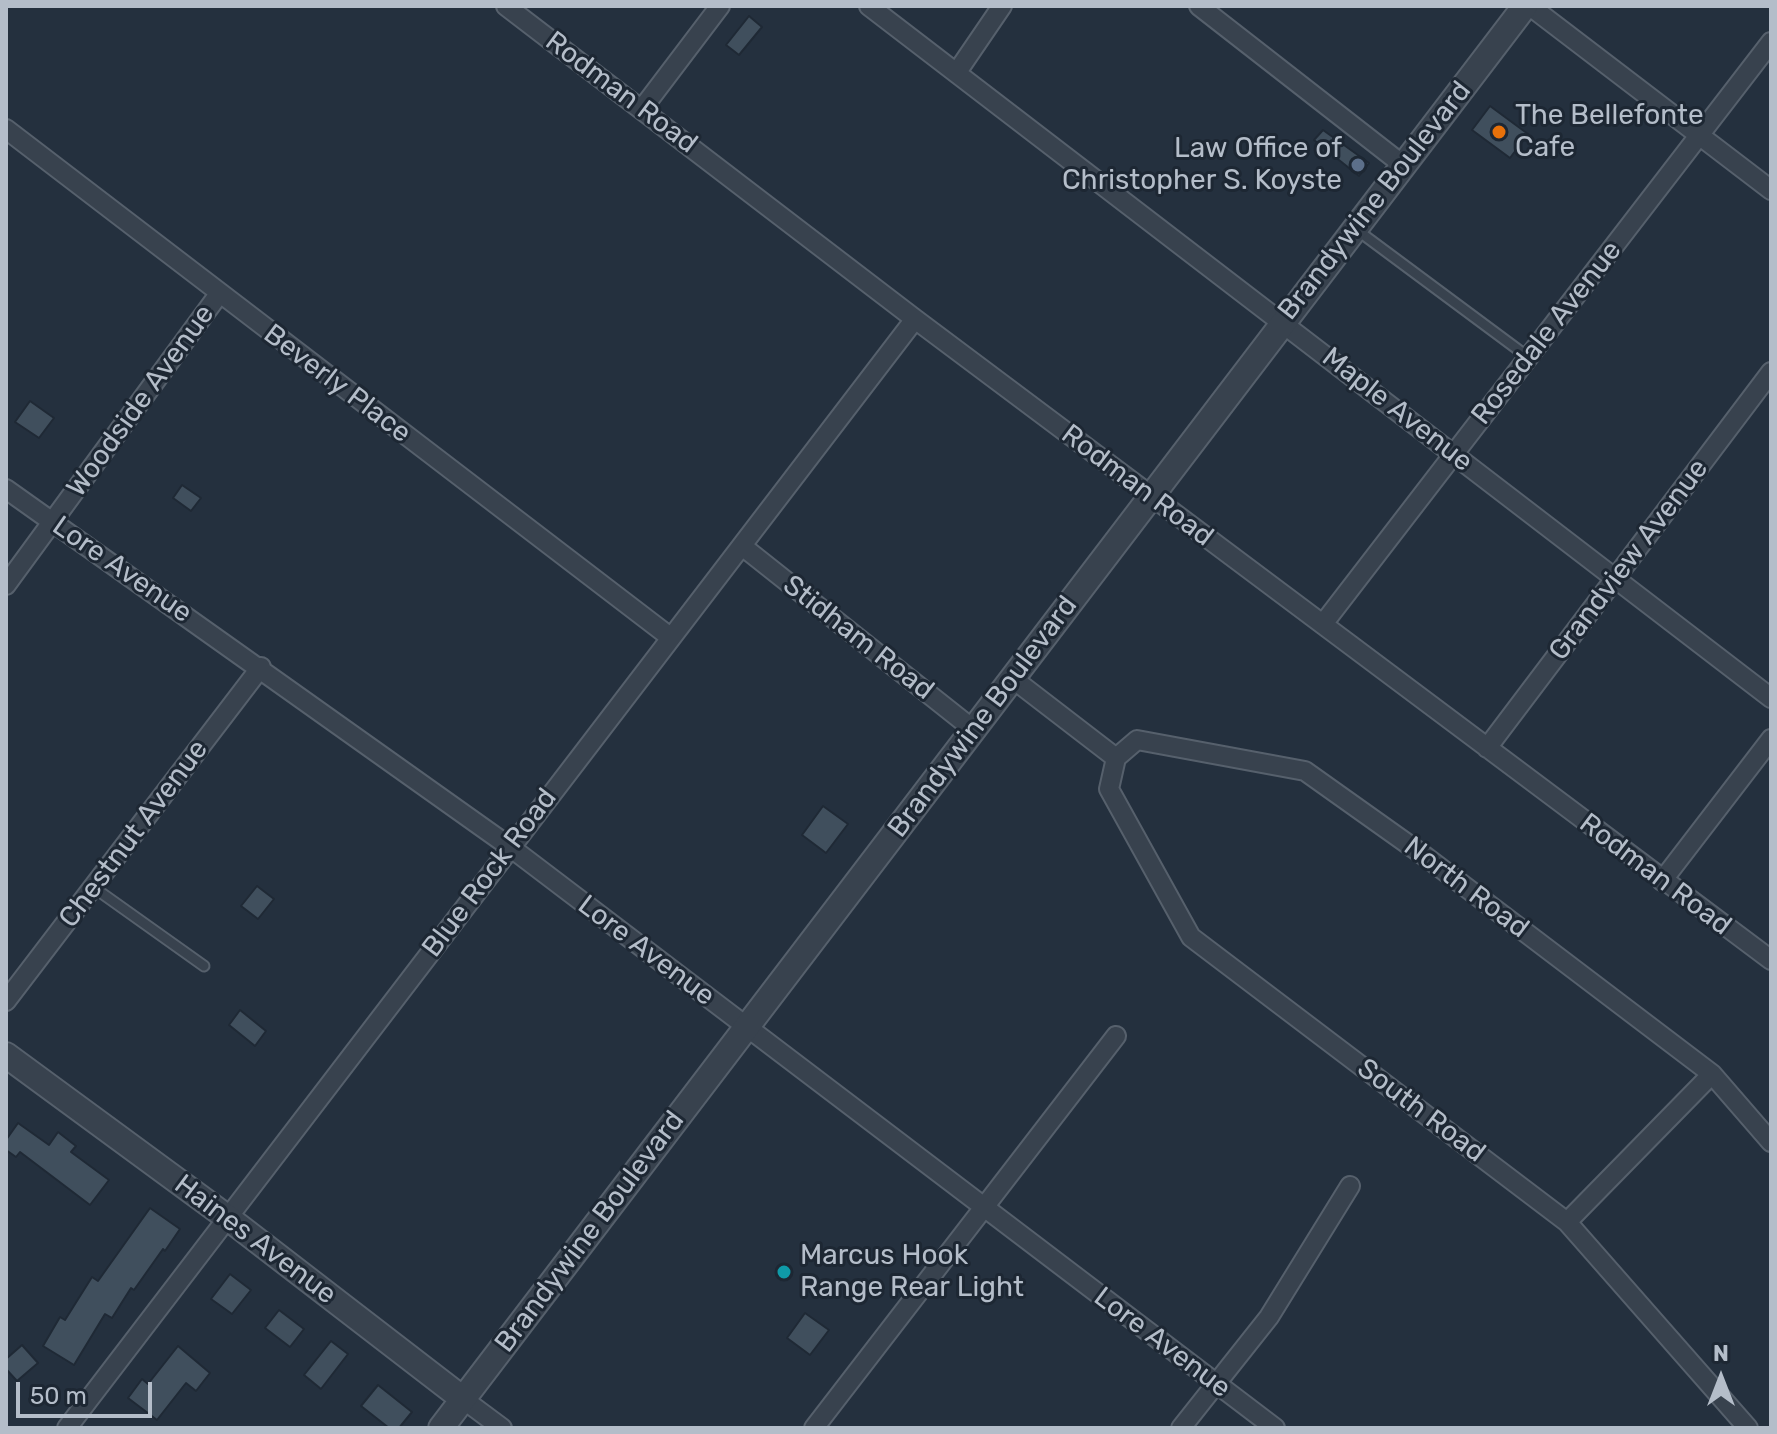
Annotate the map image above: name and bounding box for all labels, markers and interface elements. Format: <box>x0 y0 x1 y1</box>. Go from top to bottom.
street label: Rodman Road <box>538 25 704 161</box>
street label: Brandywine Boulevard <box>1271 75 1479 327</box>
place label: The Bellefonte Cafe <box>1515 99 1704 165</box>
marker: The Bellefonte Cafe <box>1490 123 1508 141</box>
place label: Law Office of Christopher S. Koyste <box>1062 132 1342 198</box>
marker: Law Office of Christopher S. Koyste <box>1349 156 1367 174</box>
street label: Rosedale Avenue <box>1465 235 1629 431</box>
street label: Woodside Avenue <box>60 299 222 503</box>
street label: Beverly Place <box>257 318 417 450</box>
street label: Maple Avenue <box>1315 341 1479 479</box>
street label: Rodman Road <box>1054 418 1220 554</box>
street label: Grandview Avenue <box>1542 453 1716 667</box>
street label: Lore Avenue <box>46 510 198 630</box>
street label: Stidham Road <box>776 569 940 707</box>
street label: Brandywine Boulevard <box>881 590 1085 844</box>
street label: Chestnut Avenue <box>52 734 216 934</box>
street label: Blue Rock Road <box>416 782 564 964</box>
street label: Rodman Road <box>1572 807 1738 943</box>
street label: North Road <box>1397 830 1535 946</box>
street label: Lore Avenue <box>571 889 721 1013</box>
street label: South Road <box>1350 1052 1492 1170</box>
street label: Brandywine Boulevard <box>488 1105 692 1359</box>
street label: Haines Avenue <box>167 1168 343 1312</box>
place label: Marcus Hook Range Rear Light <box>800 1239 1024 1305</box>
marker: Marcus Hook Range Rear Light <box>775 1263 793 1281</box>
street label: Lore Avenue <box>1087 1281 1237 1405</box>
north arrow <box>1681 1338 1761 1418</box>
text: N <box>1713 1340 1729 1367</box>
scale bar <box>20 1366 156 1416</box>
text: 50 m <box>30 1382 87 1410</box>

